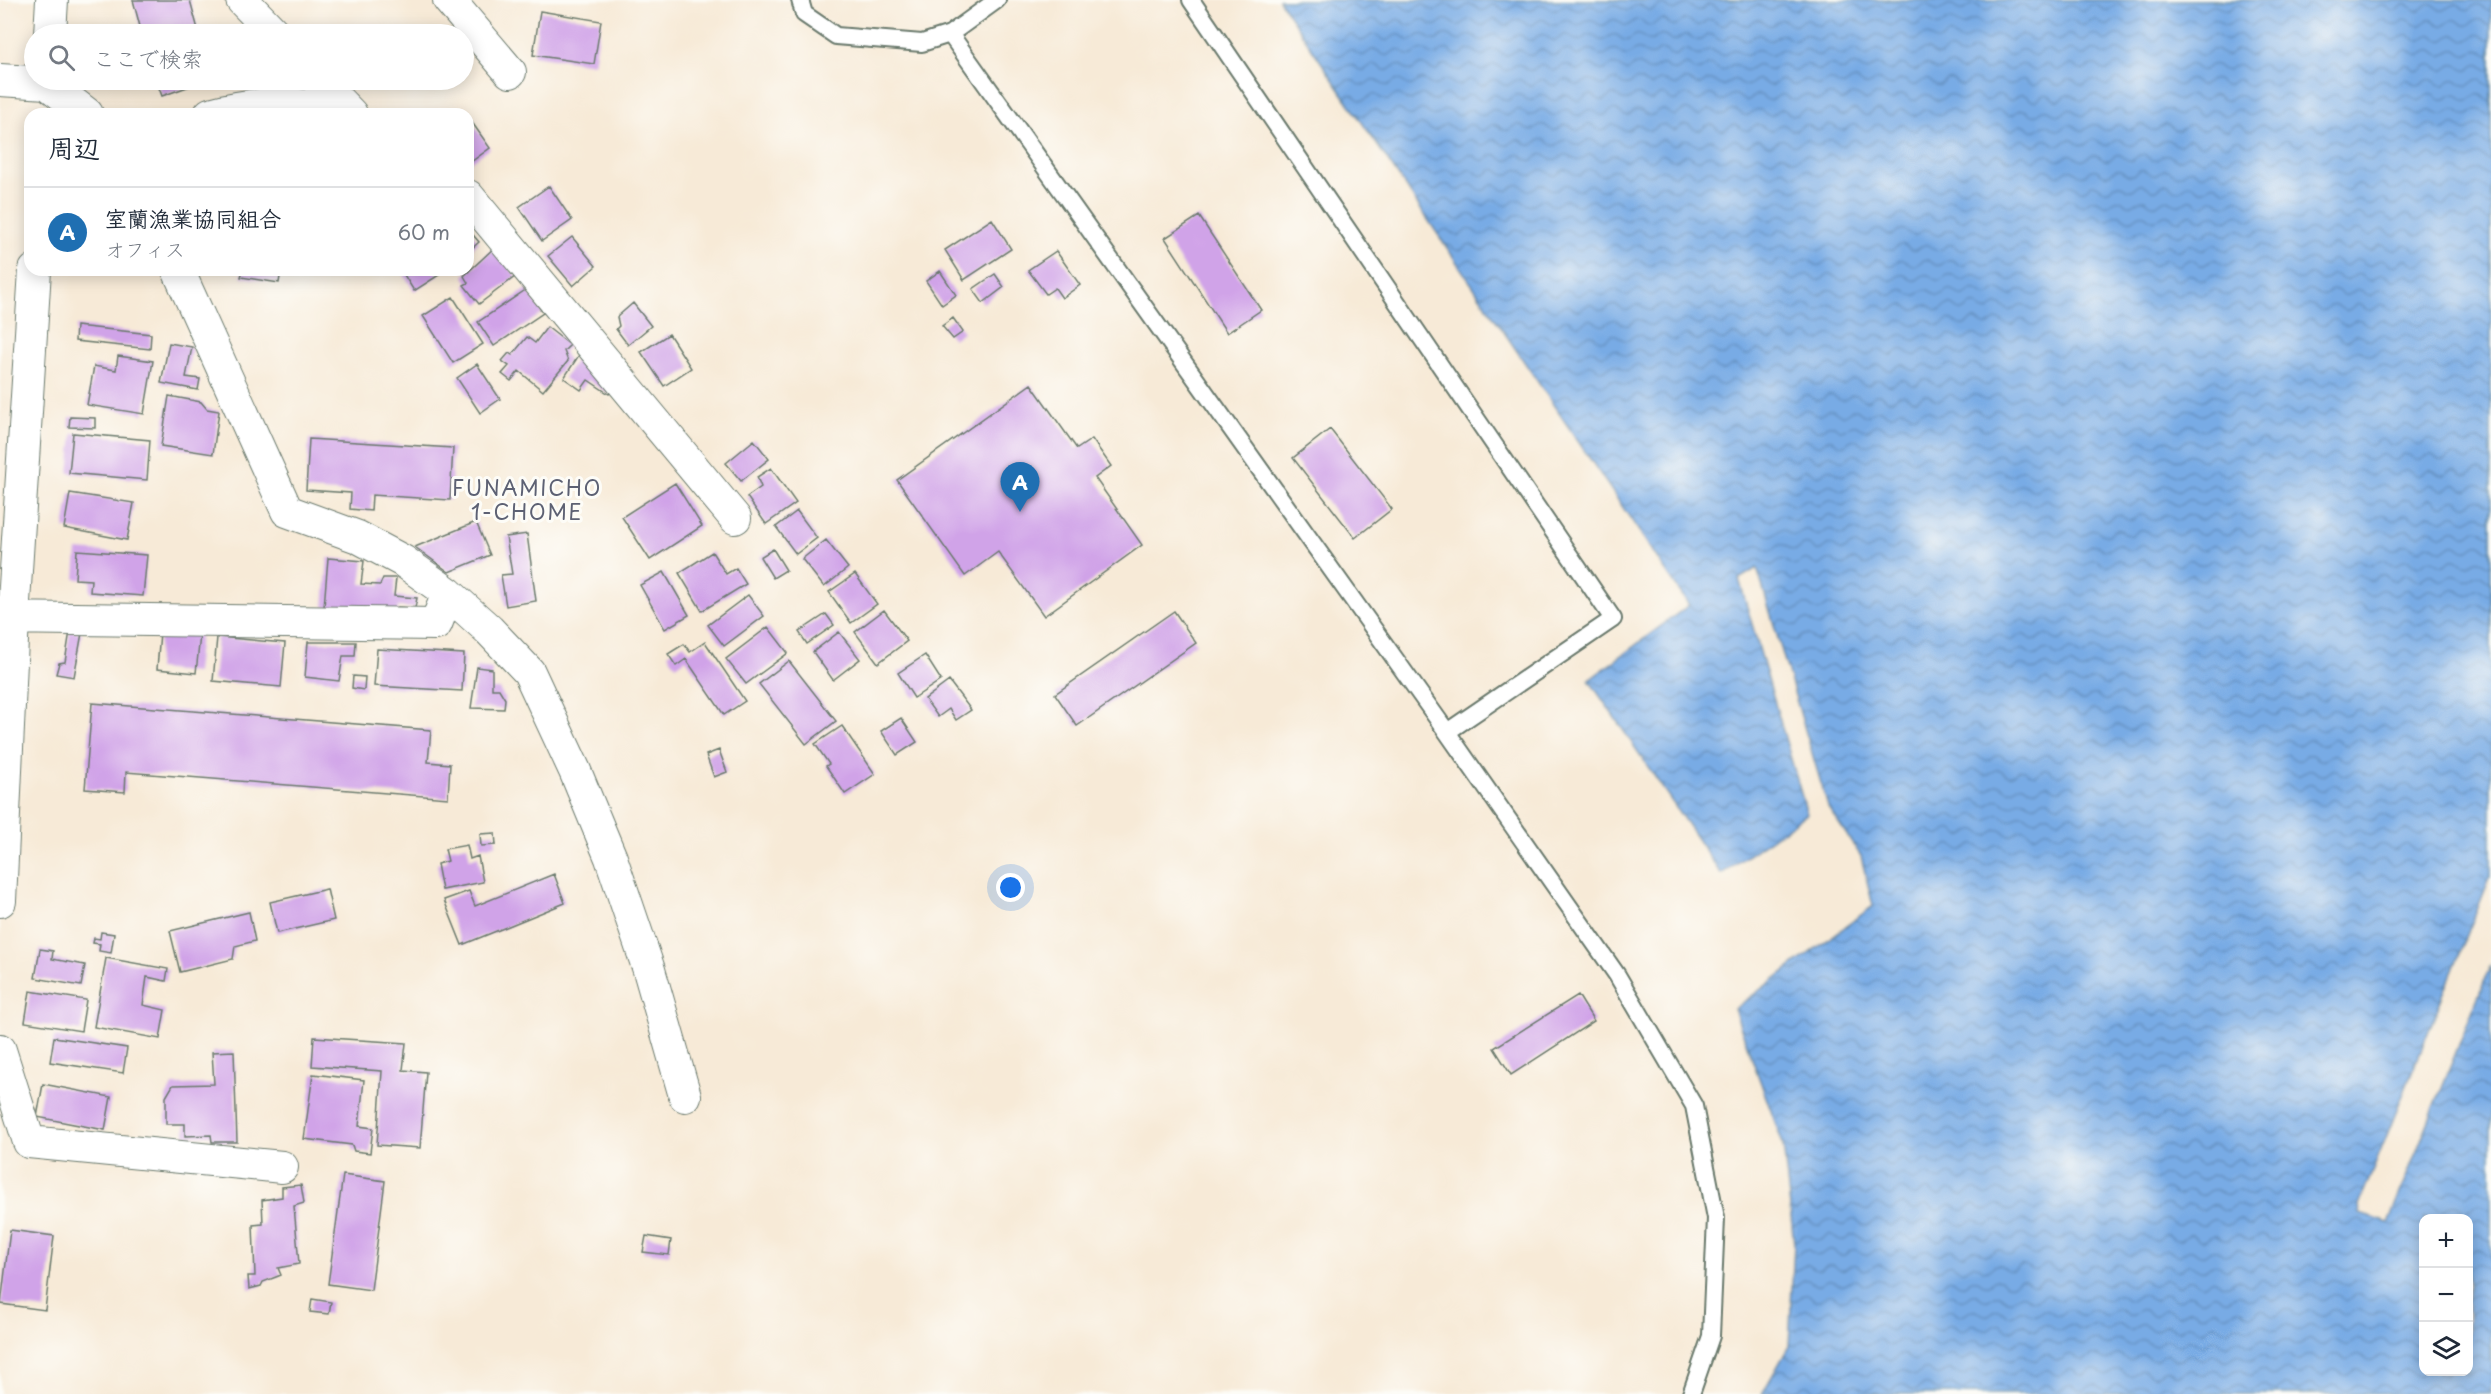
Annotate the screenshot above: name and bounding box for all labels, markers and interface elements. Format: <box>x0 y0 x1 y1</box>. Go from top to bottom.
search box <box>24 24 474 90</box>
icon: search <box>45 41 78 74</box>
text: ここで検索 <box>93 41 203 74</box>
text: 周辺 <box>48 128 100 167</box>
text: 室蘭漁業協同組合 <box>105 201 281 234</box>
text: A <box>60 217 75 247</box>
text: 60 m <box>398 217 450 247</box>
text: オフィス <box>105 234 185 264</box>
pin: A <box>1000 462 1040 512</box>
district label: FUNAMICHO 1-CHOME <box>452 471 602 527</box>
your location <box>996 873 1025 902</box>
map controls <box>2419 1214 2473 1376</box>
button: + <box>2419 1214 2473 1268</box>
button: − <box>2419 1268 2473 1322</box>
button: layers <box>2419 1322 2473 1376</box>

